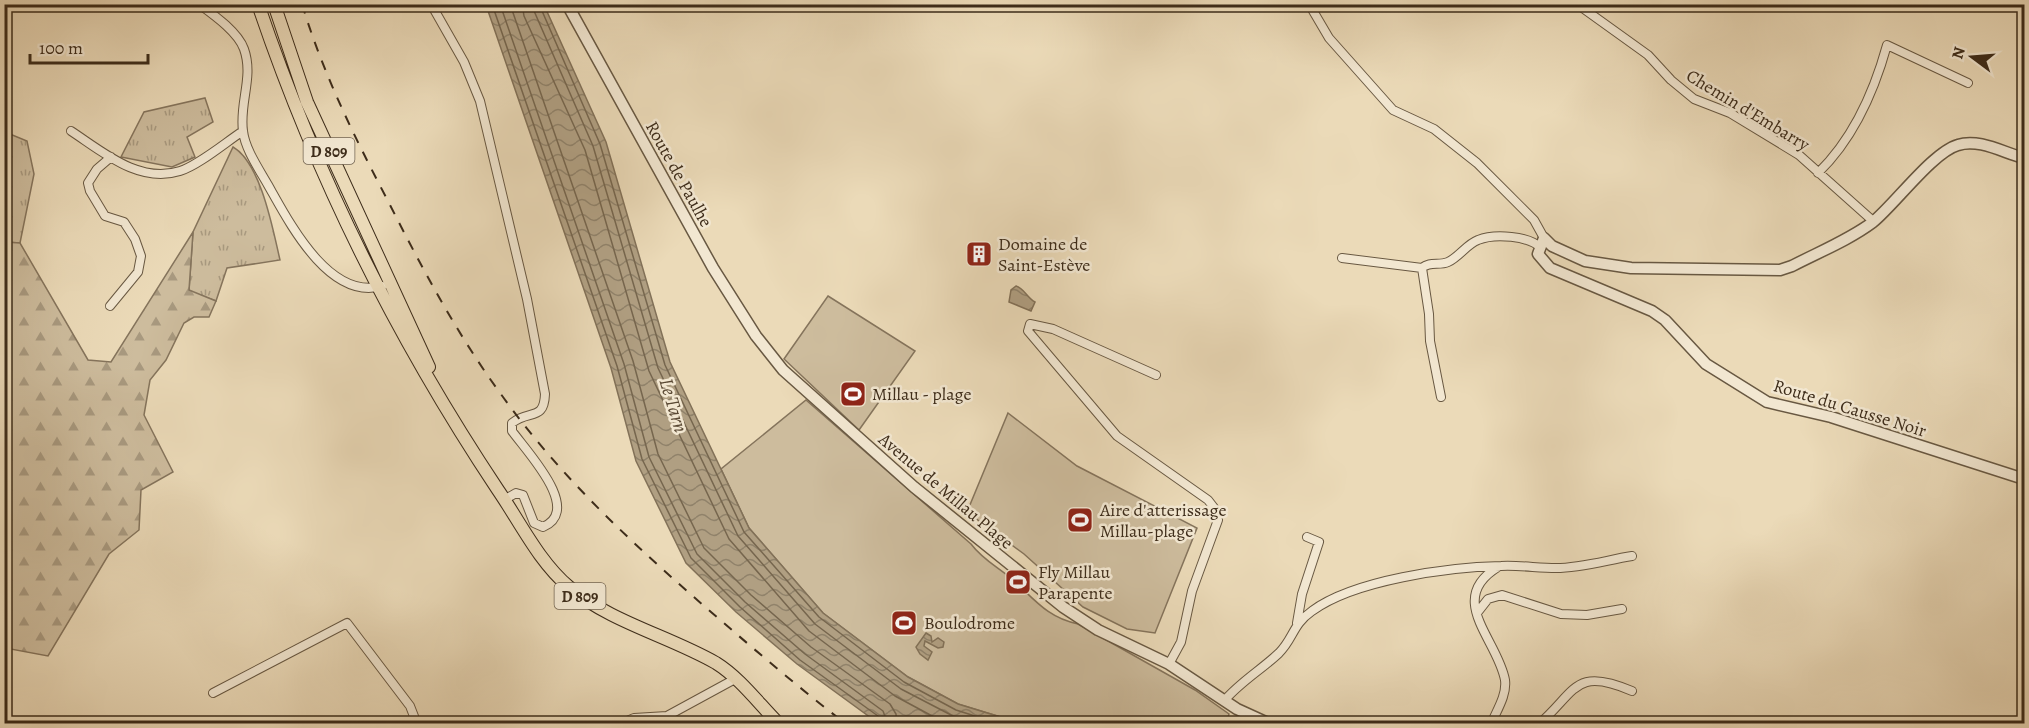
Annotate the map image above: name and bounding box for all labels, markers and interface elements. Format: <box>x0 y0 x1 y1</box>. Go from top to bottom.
scale bar <box>30 27 148 65</box>
north arrow <box>1942 27 2002 87</box>
text: 100 m <box>39 36 83 60</box>
text: N <box>1946 44 1971 62</box>
street label: Chemin d'Embarry <box>1682 64 1815 157</box>
street label: Route de Paulhe <box>640 117 718 231</box>
road number: D 809 <box>304 138 354 164</box>
place label: Domaine de Saint-Estève <box>998 232 1090 277</box>
building icon: Domaine de Saint-Estève <box>964 239 994 269</box>
street label: Route du Causse Noir <box>1771 373 1929 443</box>
water label: Le Tarn <box>652 375 695 436</box>
sports icon: Millau - plage <box>838 379 868 409</box>
place label: Millau - plage <box>872 382 972 406</box>
street label: Avenue de Millau Plage <box>873 427 1018 554</box>
place label: Aire d'atterissage Millau-plage <box>1099 498 1227 543</box>
sports icon: Aire d'atterissage Millau-plage <box>1065 505 1095 535</box>
place label: Fly Millau Parapente <box>1038 560 1112 605</box>
sports icon: Fly Millau Parapente <box>1003 567 1033 597</box>
road number: D 809 <box>554 583 606 609</box>
sports icon: Boulodrome <box>889 608 919 638</box>
place label: Boulodrome <box>924 611 1015 635</box>

